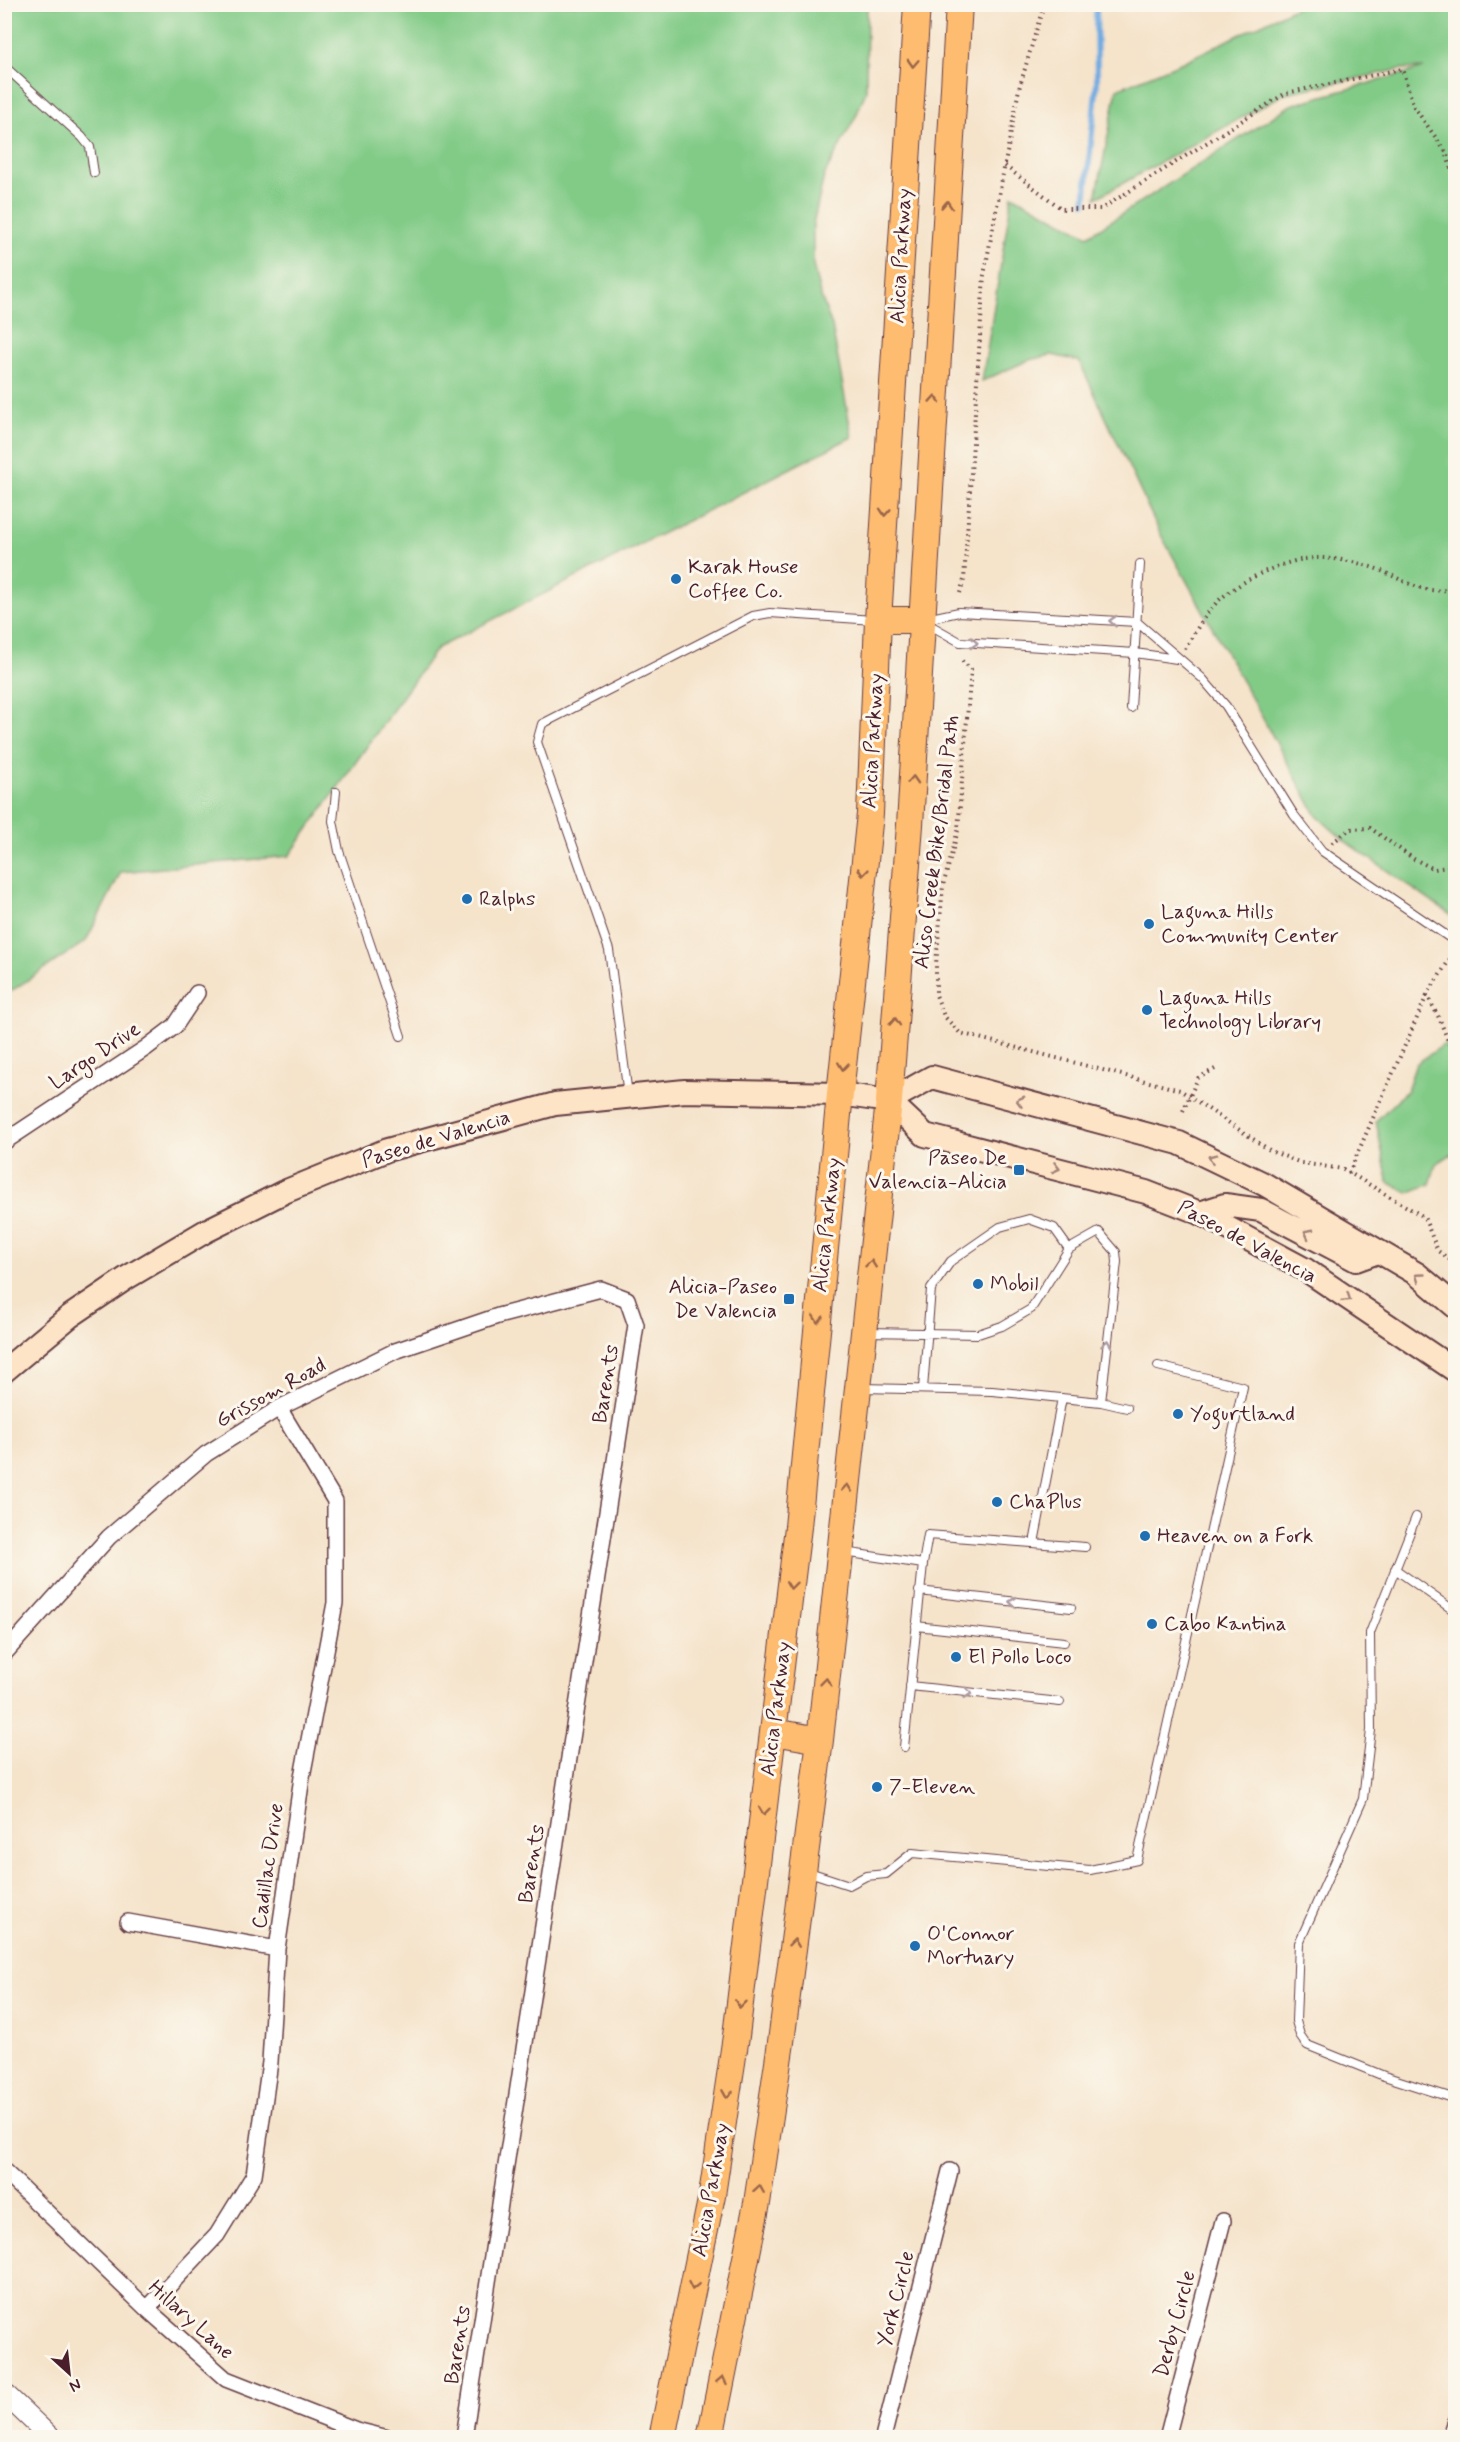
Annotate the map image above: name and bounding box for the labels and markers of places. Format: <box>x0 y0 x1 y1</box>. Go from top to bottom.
place label: Karak House Coffee Co. <box>688 553 799 605</box>
marker: Karak House Coffee Co. <box>669 572 683 586</box>
place label: Ralphs <box>479 885 535 913</box>
marker: Ralphs <box>460 892 474 906</box>
place label: Laguna Hills Community Center <box>1161 898 1339 950</box>
marker: Laguna Hills Community Center <box>1142 917 1156 931</box>
place label: Laguna Hills Technology Library <box>1159 984 1321 1037</box>
marker: Laguna Hills Technology Library <box>1140 1003 1154 1017</box>
place label: Paseo De Valencia-Alicia <box>869 1144 1007 1196</box>
marker: Paseo De Valencia-Alicia <box>1012 1163 1026 1177</box>
place label: Mobil <box>990 1270 1038 1298</box>
place label: Alicia-Paseo De Valencia <box>668 1273 777 1325</box>
marker: Mobil <box>971 1277 985 1291</box>
marker: Alicia-Paseo De Valencia <box>782 1292 796 1306</box>
place label: Yogurtland <box>1190 1400 1295 1430</box>
marker: Yogurtland <box>1171 1407 1185 1421</box>
place label: ChaPlus <box>1009 1488 1082 1516</box>
marker: ChaPlus <box>990 1495 1004 1509</box>
place label: Heaven on a Fork <box>1157 1522 1313 1550</box>
marker: Heaven on a Fork <box>1138 1529 1152 1543</box>
place label: Cabo Kantina <box>1164 1610 1287 1638</box>
marker: Cabo Kantina <box>1145 1617 1159 1631</box>
place label: El Pollo Loco <box>968 1643 1072 1671</box>
marker: El Pollo Loco <box>949 1650 963 1664</box>
place label: 7-Eleven <box>889 1773 976 1801</box>
marker: 7-Eleven <box>870 1780 884 1794</box>
place label: O'Connor Mortuary <box>927 1920 1015 1972</box>
marker: O'Connor Mortuary <box>908 1939 922 1953</box>

